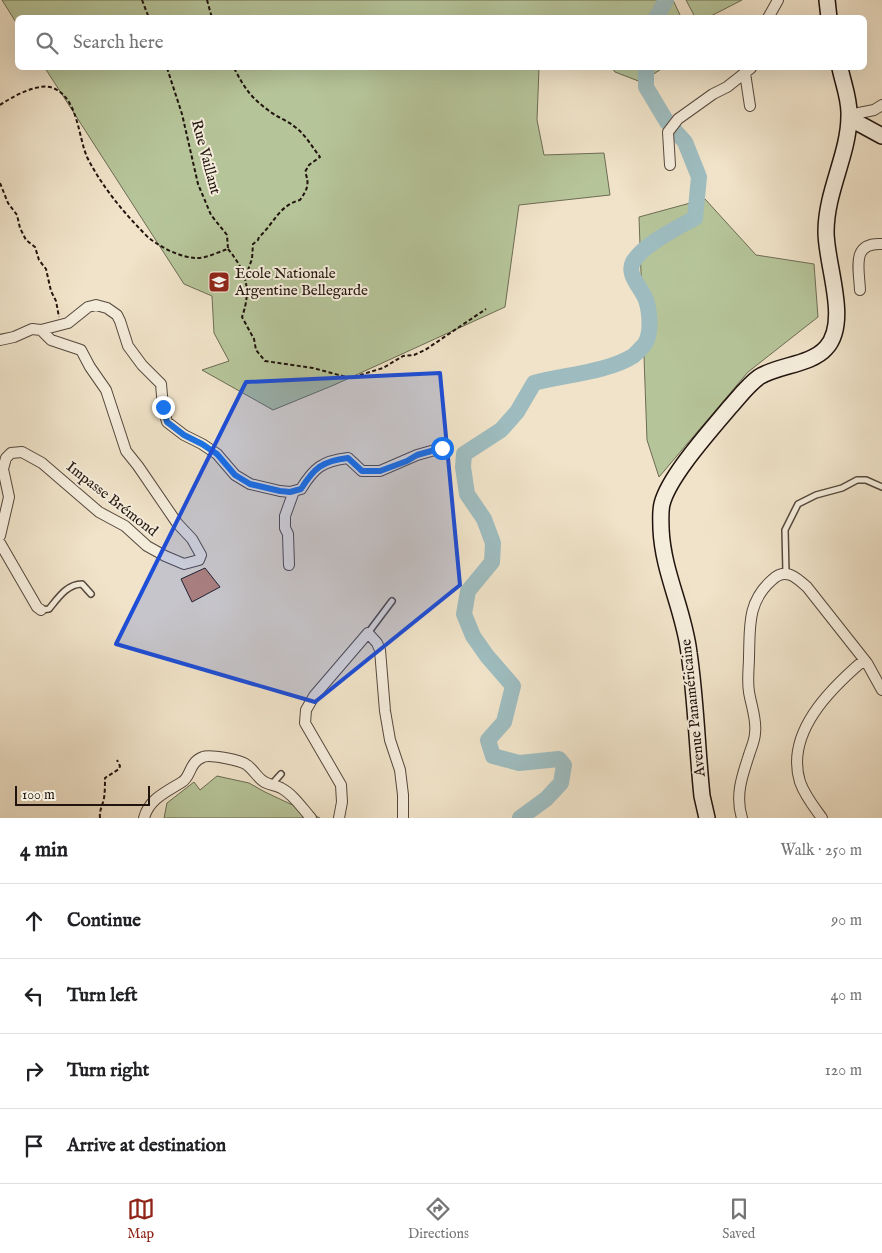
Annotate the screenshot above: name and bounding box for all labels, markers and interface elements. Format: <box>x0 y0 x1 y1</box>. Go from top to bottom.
search box <box>15 15 867 70</box>
icon: search <box>33 29 61 57</box>
text: Search here <box>73 31 164 55</box>
street label: Rue Vaillant <box>187 118 225 196</box>
place label: Ecole Nationale Argentine Bellegarde <box>234 264 368 300</box>
school or university icon: Ecole Nationale Argentine Bellegarde <box>207 270 231 294</box>
route end <box>152 396 175 419</box>
route start <box>431 437 454 460</box>
street label: Impasse Brémond <box>62 457 162 541</box>
street label: Avenue Panaméricaine <box>676 638 710 779</box>
scale bar <box>15 783 150 806</box>
text: 100 m <box>22 786 55 804</box>
text: 4 min <box>20 837 68 864</box>
text: Walk · 250 m <box>780 841 862 861</box>
icon: ahead <box>20 907 48 935</box>
text: Continue <box>67 909 141 933</box>
text: 90 m <box>831 911 862 931</box>
icon: left <box>20 982 48 1010</box>
text: Turn left <box>67 984 138 1008</box>
text: 40 m <box>830 986 862 1006</box>
icon: right <box>20 1057 48 1085</box>
text: Turn right <box>67 1059 149 1083</box>
text: 120 m <box>825 1061 862 1081</box>
icon: arrive <box>20 1132 48 1160</box>
text: Arrive at destination <box>67 1134 226 1158</box>
tab: Map <box>127 1195 155 1243</box>
tab: Directions <box>408 1195 469 1243</box>
tab: Saved <box>722 1195 755 1243</box>

